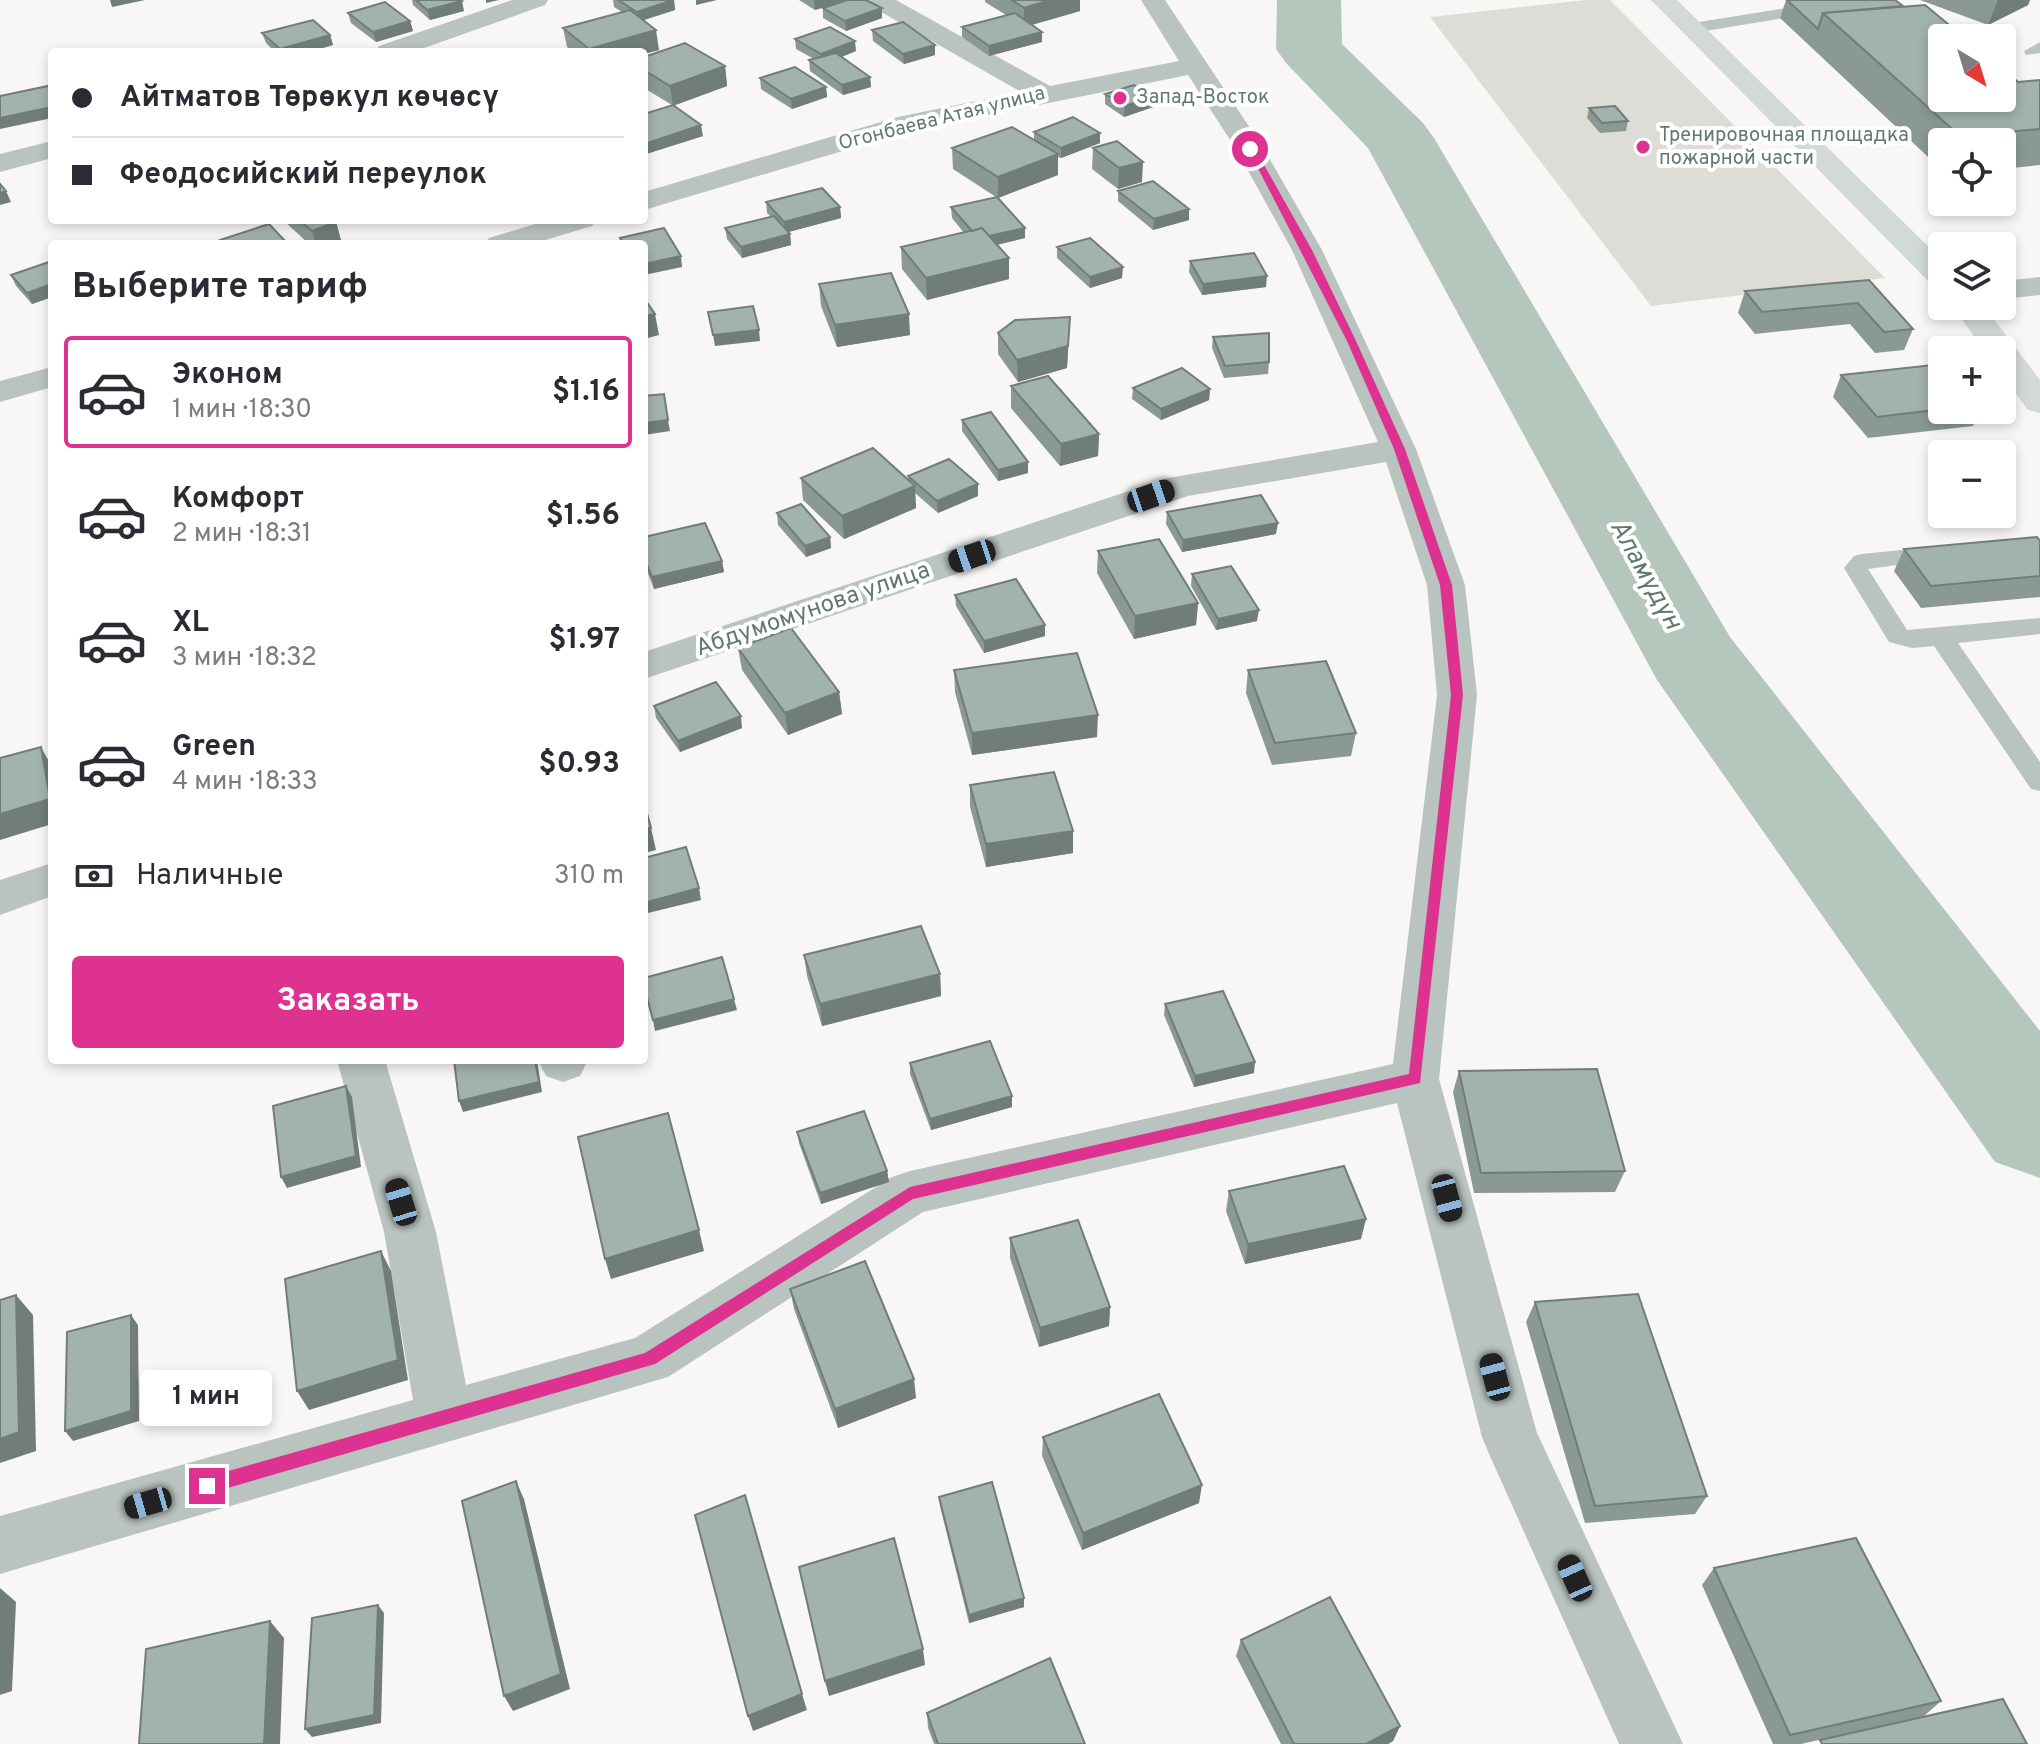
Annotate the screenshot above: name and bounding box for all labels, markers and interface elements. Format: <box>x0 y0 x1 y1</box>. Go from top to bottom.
north arrow <box>1928 24 2016 112</box>
map controls <box>1928 24 2016 528</box>
text: Айтматов Төрөкул көчөсү <box>120 80 499 117</box>
street label: Огонбаева Атая улица <box>836 81 1048 157</box>
place label: Запад-Восток <box>1136 85 1269 111</box>
marker: Запад-Восток <box>1111 89 1129 107</box>
place label: Тренировочная площадка пожарной части <box>1659 123 1909 172</box>
button: locate <box>1928 128 2016 216</box>
route start <box>1232 131 1268 167</box>
marker: Тренировочная площадка пожарной части <box>1634 138 1652 156</box>
text: Феодосийский переулок <box>120 157 487 194</box>
button: layers <box>1928 232 2016 320</box>
text: Выберите тариф <box>72 265 368 311</box>
button: + <box>1928 336 2016 424</box>
icon: car <box>76 356 148 428</box>
text: Эконом <box>172 357 283 394</box>
text: $1.16 <box>552 374 620 411</box>
text: 1 мин · 18:30 <box>172 394 312 427</box>
button: − <box>1928 440 2016 528</box>
car <box>1124 477 1178 515</box>
icon: car <box>76 480 148 552</box>
text: Комфорт <box>172 481 304 518</box>
text: $1.56 <box>546 498 620 535</box>
water label: Аламүдүн <box>1601 514 1689 637</box>
text: 2 мин · 18:31 <box>172 518 312 551</box>
car <box>945 537 999 575</box>
street label: Абдумомунова улица <box>692 556 934 664</box>
icon: car <box>76 604 148 676</box>
text: XL <box>172 605 209 642</box>
text: $1.97 <box>548 622 620 659</box>
text: 3 мин · 18:32 <box>172 642 317 675</box>
icon: car <box>76 728 148 800</box>
text: Green <box>172 729 256 766</box>
text: $0.93 <box>538 746 620 783</box>
text: 4 мин · 18:33 <box>172 766 318 799</box>
icon: cash <box>72 854 116 898</box>
text: Наличные <box>136 858 283 895</box>
text: 310 m <box>554 860 624 893</box>
button: Заказать <box>72 956 624 1048</box>
car <box>1429 1172 1465 1224</box>
car <box>383 1176 419 1228</box>
car <box>1477 1351 1513 1403</box>
callout: 1 мин <box>141 1370 273 1426</box>
text: 1 мин <box>172 1381 240 1414</box>
route end <box>189 1468 225 1504</box>
car <box>122 1485 174 1521</box>
car <box>1554 1551 1596 1605</box>

